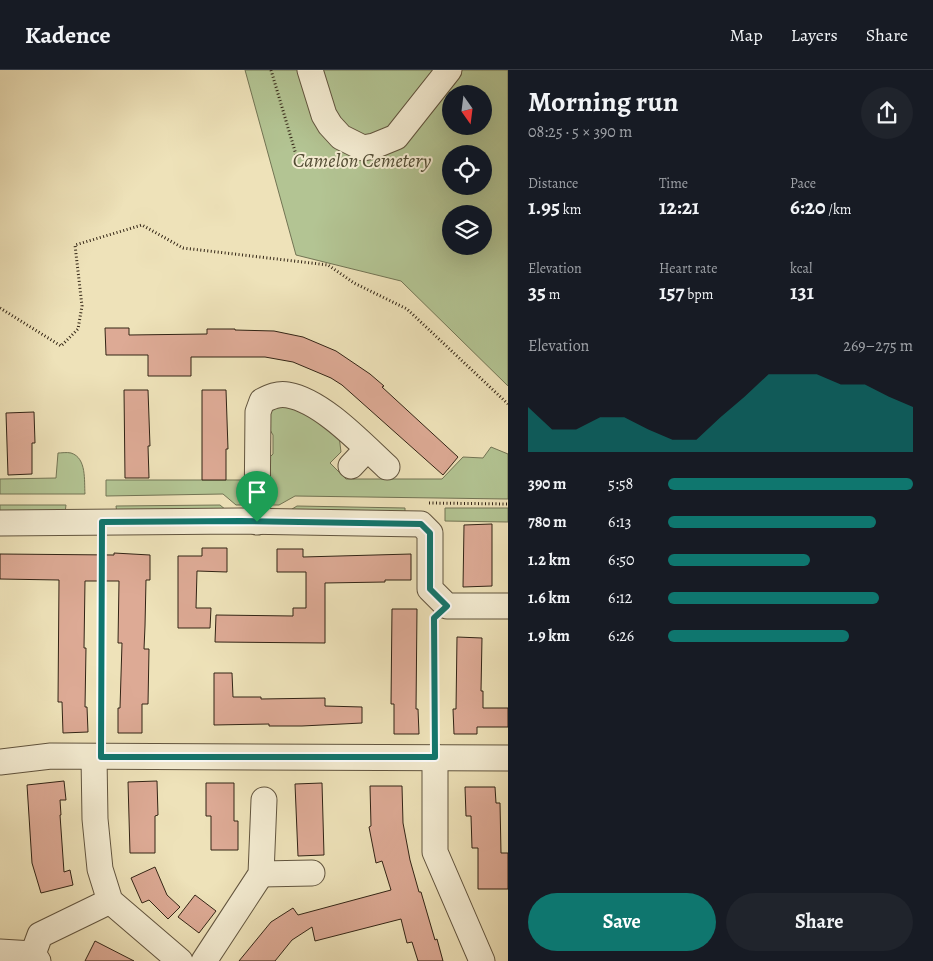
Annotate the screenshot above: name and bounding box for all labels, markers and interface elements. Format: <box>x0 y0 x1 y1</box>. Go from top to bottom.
text: Kadence <box>25 19 111 51</box>
text: Map <box>730 23 763 47</box>
text: Layers <box>791 23 838 47</box>
text: Share <box>866 23 908 47</box>
text: Morning run <box>528 83 678 121</box>
north arrow <box>442 85 492 135</box>
map controls <box>442 85 492 255</box>
button: share <box>861 87 913 139</box>
text: 08:25 · 5 × 390 m <box>528 121 632 143</box>
button: locate <box>442 145 492 195</box>
park label: Camelon Cemetery <box>293 147 432 174</box>
text: Distance <box>528 174 578 193</box>
text: Time <box>659 174 688 193</box>
text: Pace <box>790 174 816 193</box>
text: 1.95 <box>528 193 560 221</box>
text: 12:21 <box>659 193 699 221</box>
text: 6:20 <box>790 193 826 221</box>
text: km <box>560 200 581 219</box>
text: /km <box>826 200 852 219</box>
button: layers <box>442 205 492 255</box>
text: Elevation <box>528 259 582 278</box>
text: Heart rate <box>659 259 717 278</box>
text: kcal <box>790 259 812 278</box>
text: 35 <box>528 278 546 306</box>
text: 157 <box>659 278 684 306</box>
text: 131 <box>790 278 814 306</box>
text: m <box>546 285 560 304</box>
text: bpm <box>684 285 713 304</box>
text: Elevation <box>528 335 589 357</box>
text: 269–275 m <box>843 335 913 357</box>
pin <box>236 471 278 522</box>
text: 390 m <box>528 473 567 495</box>
text: 5:58 <box>608 473 633 495</box>
icon: arrive <box>243 478 271 506</box>
text: 780 m <box>528 511 567 533</box>
text: 6:13 <box>608 511 631 533</box>
text: 1.2 km <box>528 549 570 571</box>
text: 6:50 <box>608 549 635 571</box>
text: 1.6 km <box>528 587 570 609</box>
text: 6:12 <box>608 587 632 609</box>
text: 1.9 km <box>528 625 570 647</box>
text: 6:26 <box>608 625 634 647</box>
button: Save <box>528 893 716 951</box>
button: Share <box>726 893 913 951</box>

